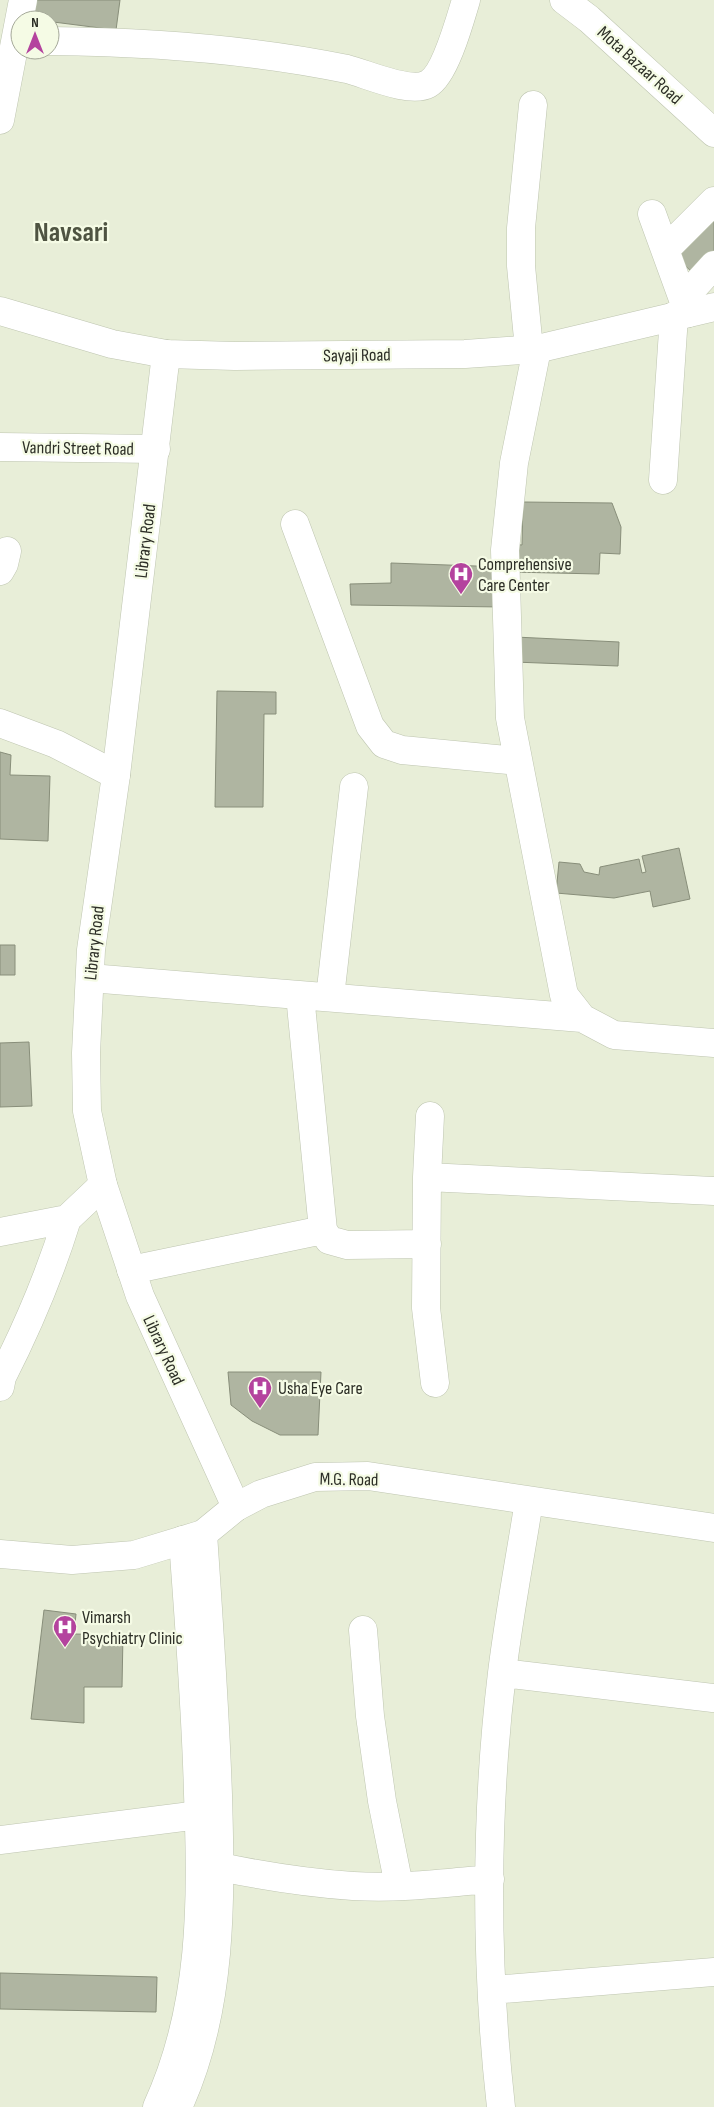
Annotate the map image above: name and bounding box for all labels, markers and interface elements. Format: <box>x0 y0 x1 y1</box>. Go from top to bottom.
north arrow <box>10 10 60 60</box>
text: N <box>31 14 39 31</box>
street label: Mota Bazaar Road <box>593 22 686 109</box>
district label: Navsari <box>34 216 108 249</box>
street label: Sayaji Road <box>323 344 391 367</box>
street label: Vandri Street Road <box>22 437 134 460</box>
street label: Library Road <box>131 503 160 579</box>
place label: Comprehensive Care Center <box>478 554 572 596</box>
hospital icon: Comprehensive Care Center <box>448 561 474 595</box>
street label: Library Road <box>80 905 109 981</box>
street label: Library Road <box>138 1312 189 1388</box>
hospital icon: Usha Eye Care <box>247 1375 273 1409</box>
place label: Usha Eye Care <box>278 1378 363 1399</box>
street label: M.G. Road <box>319 1468 379 1491</box>
place label: Vimarsh Psychiatry Clinic <box>82 1607 183 1649</box>
hospital icon: Vimarsh Psychiatry Clinic <box>52 1614 78 1648</box>

